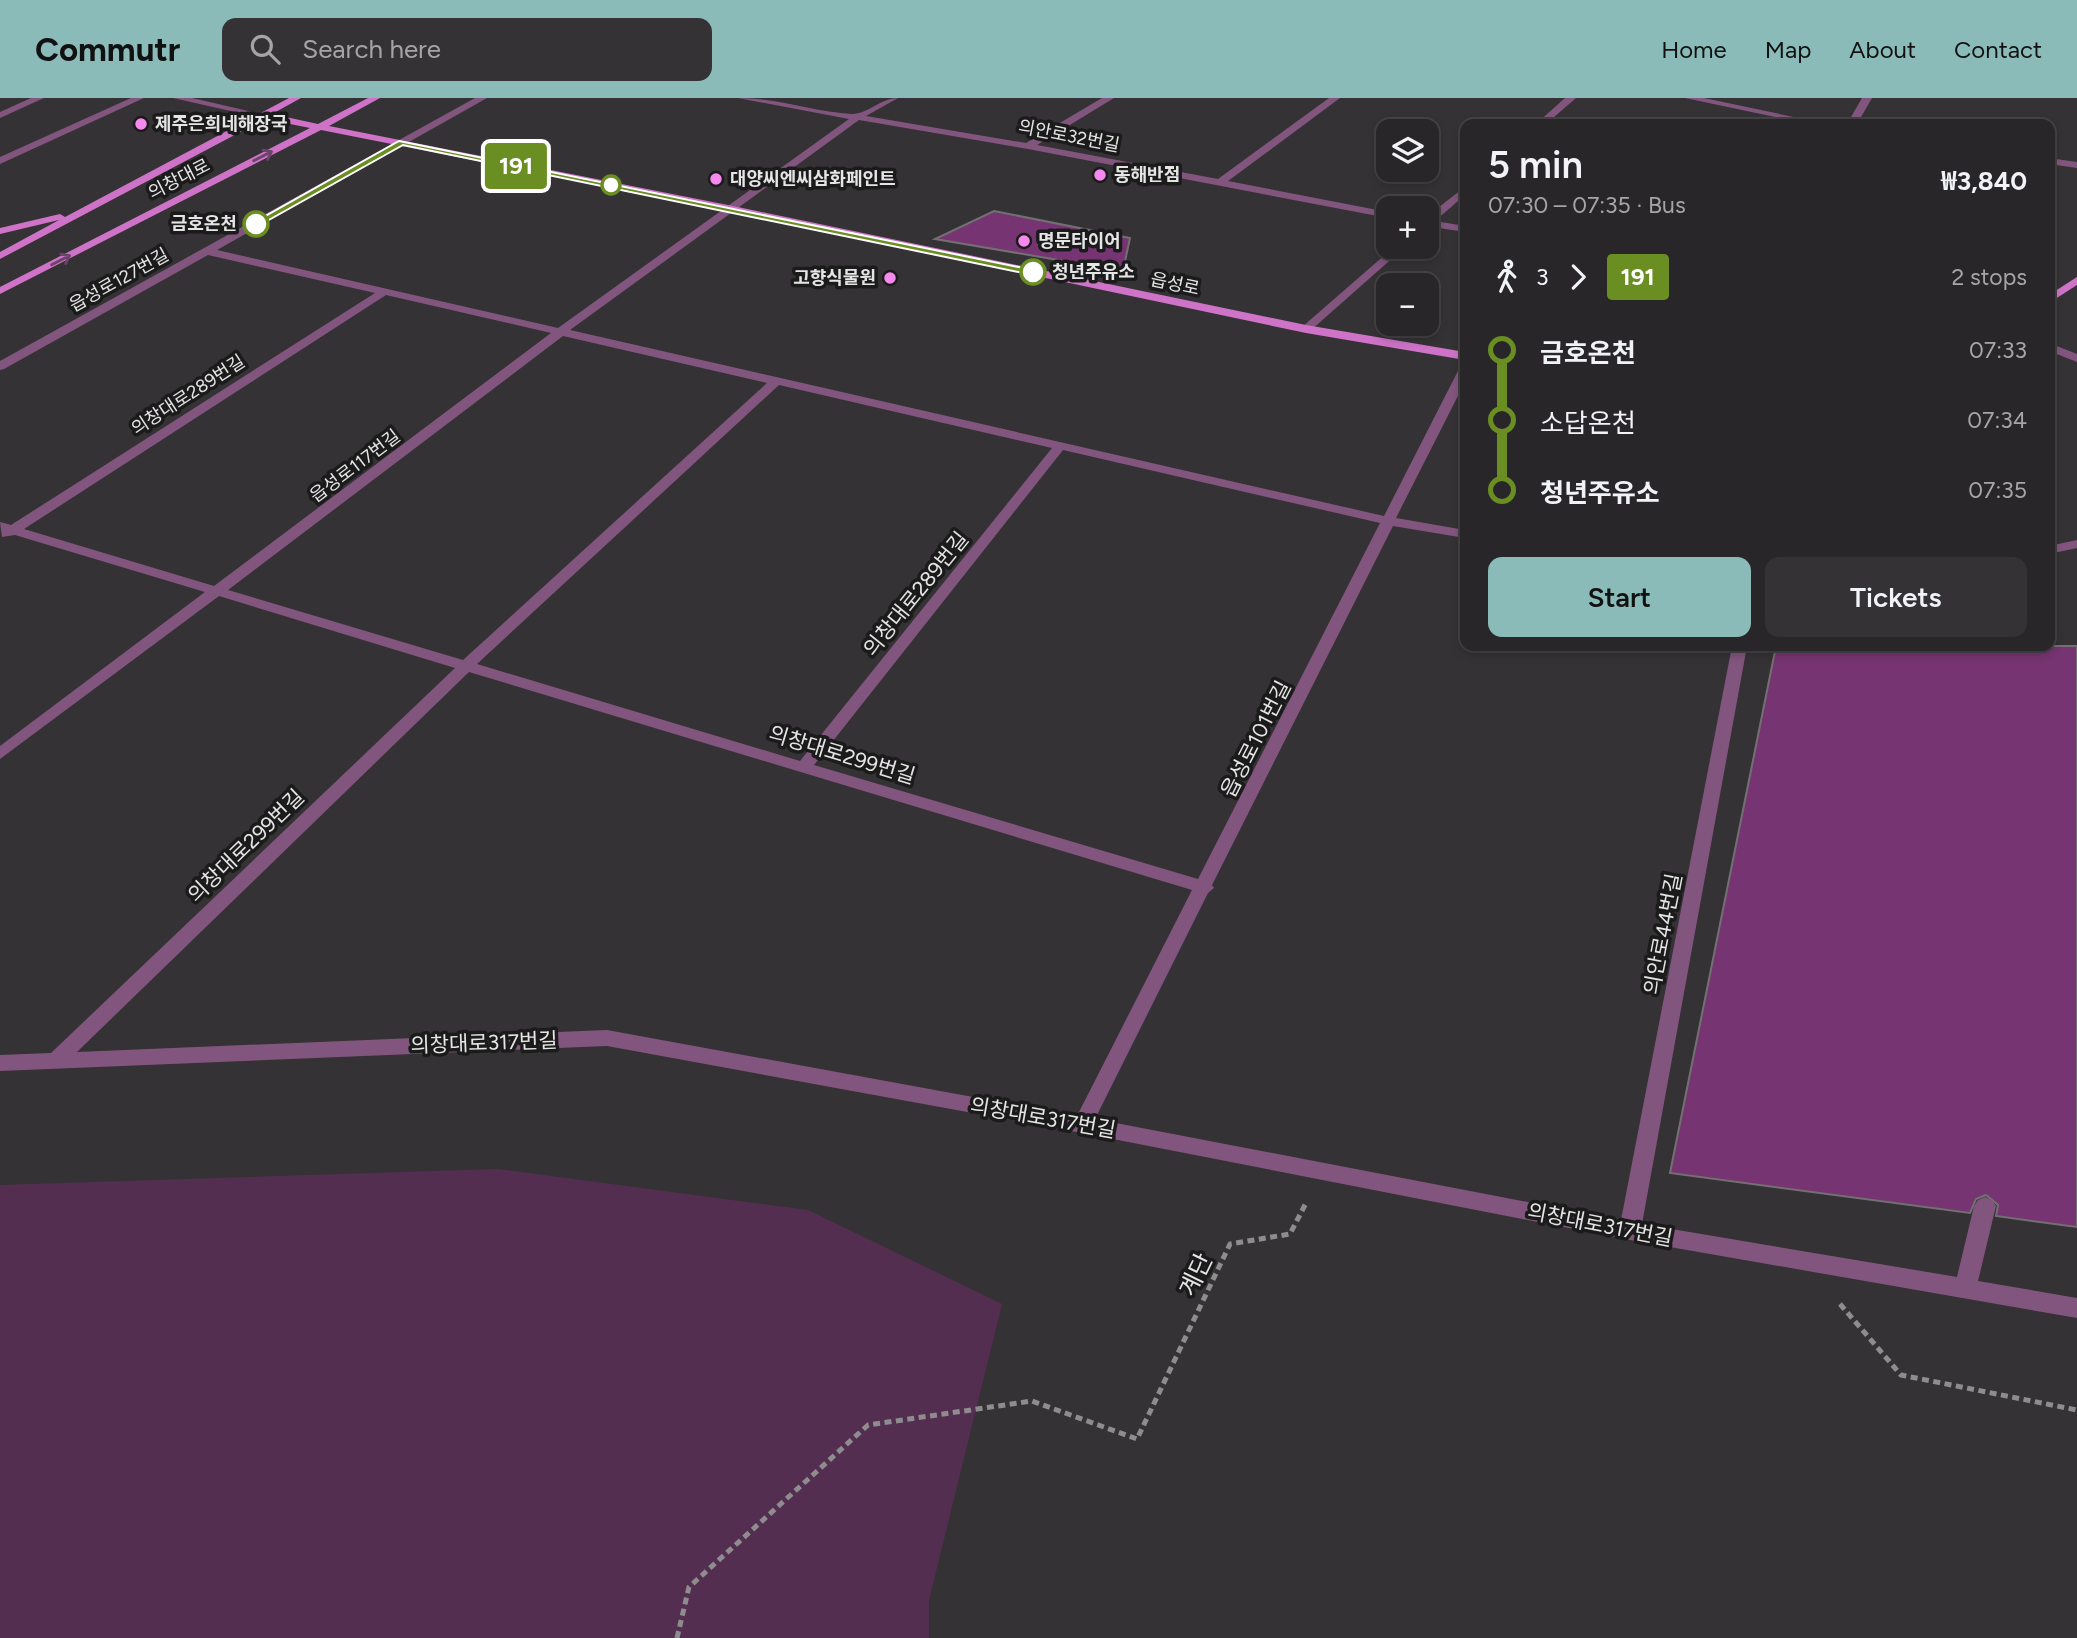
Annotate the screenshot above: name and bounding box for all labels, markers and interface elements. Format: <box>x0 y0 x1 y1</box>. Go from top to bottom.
search box <box>222 18 712 81</box>
text: Commutr <box>35 30 180 69</box>
icon: search <box>246 30 284 68</box>
text: Search here <box>302 33 441 65</box>
text: Home <box>1661 35 1727 64</box>
text: Map <box>1765 35 1811 64</box>
text: About <box>1849 35 1916 64</box>
text: Contact <box>1954 35 2042 64</box>
place label: 제주은희네해장국 <box>155 113 287 135</box>
street label: 의안로32번길 <box>1017 115 1121 157</box>
marker: 제주은희네해장국 <box>133 116 149 132</box>
map controls <box>1376 119 1439 336</box>
button: layers <box>1376 119 1439 182</box>
text: 5 min <box>1488 142 1583 188</box>
line badge: 191 <box>476 143 556 189</box>
one-way arrow <box>252 148 273 162</box>
text: 191 <box>499 151 533 180</box>
street label: 의창대로 <box>144 154 214 204</box>
place label: 동해반점 <box>1114 164 1180 186</box>
text: ₩3,840 <box>1941 165 2027 197</box>
marker: 동해반점 <box>1092 167 1108 183</box>
place label: 대양씨엔씨삼화페인트 <box>730 168 896 190</box>
marker: 대양씨엔씨삼화페인트 <box>708 171 724 187</box>
unlabelled marker <box>601 175 621 195</box>
text: 07:30 – 07:35 · Bus <box>1488 191 1686 219</box>
button: + <box>1376 196 1439 259</box>
marker: 금호온천 <box>243 211 269 237</box>
place label: 금호온천 <box>171 213 237 235</box>
place label: 명문타이어 <box>1038 230 1121 252</box>
marker: 명문타이어 <box>1016 233 1032 249</box>
street label: 읍성로127번길 <box>66 244 172 316</box>
one-way arrow <box>50 253 71 267</box>
icon: walk <box>1488 258 1526 296</box>
icon: forward <box>1559 258 1597 296</box>
marker: 청년주유소 <box>1020 259 1046 285</box>
place label: 청년주유소 <box>1052 261 1135 283</box>
text: 191 <box>1621 262 1655 291</box>
text: 3 <box>1536 263 1549 291</box>
text: 2 stops <box>1951 263 2027 291</box>
place label: 고향식물원 <box>793 267 876 289</box>
street label: 읍성로 <box>1148 268 1202 300</box>
marker: 고향식물원 <box>882 270 898 286</box>
button: − <box>1376 273 1439 336</box>
text: 07:33 <box>1969 336 2027 364</box>
text: 금호온천 <box>1540 337 1636 369</box>
street label: 의창대로289번길 <box>127 350 249 440</box>
text: 07:34 <box>1967 406 2027 434</box>
text: 소답온천 <box>1540 407 1636 439</box>
street label: 읍성로117번길 <box>306 425 404 507</box>
text: 07:35 <box>1968 476 2027 504</box>
text: 청년주유소 <box>1540 477 1660 509</box>
street label: 의창대로289번길 <box>858 527 973 661</box>
button: Start <box>1488 557 1751 637</box>
button: Tickets <box>1765 557 2027 637</box>
street label: 읍성로101번길 <box>1215 676 1296 801</box>
street label: 의창대로299번길 <box>766 720 918 789</box>
street label: 의창대로299번길 <box>183 784 309 907</box>
street label: 의안로44번길 <box>1639 871 1686 997</box>
street label: 의창대로317번길 <box>410 1027 558 1058</box>
street label: 의창대로317번길 <box>968 1092 1118 1143</box>
street label: 의창대로317번길 <box>1525 1198 1675 1251</box>
street label: 계단 <box>1173 1249 1218 1301</box>

